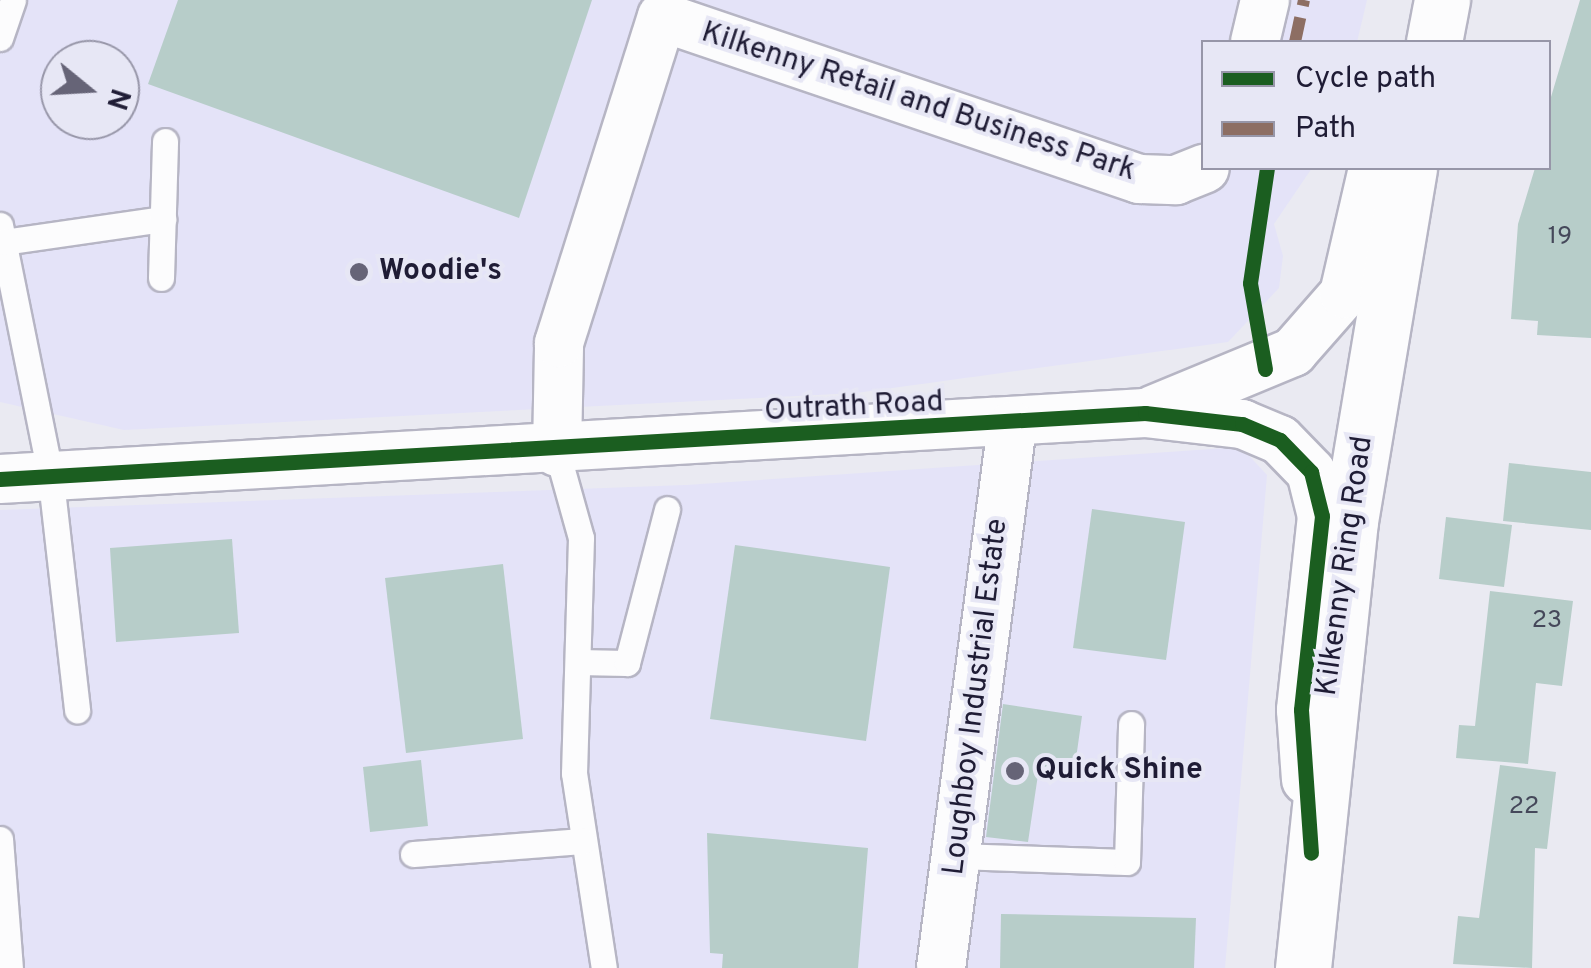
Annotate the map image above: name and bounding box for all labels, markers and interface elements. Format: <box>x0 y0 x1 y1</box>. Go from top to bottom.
street label: Kilkenny Retail and Business Park <box>696 16 1140 190</box>
north arrow <box>40 40 140 140</box>
legend <box>1201 40 1551 170</box>
text: Cycle path <box>1295 61 1436 98</box>
text: N <box>96 84 137 114</box>
text: Path <box>1295 111 1356 148</box>
house number: 19 <box>1548 222 1572 252</box>
place label: Woodie's <box>379 254 502 290</box>
marker: Woodie's <box>348 261 370 283</box>
street label: Outrath Road <box>763 385 945 431</box>
street label: Kilkenny Ring Road <box>1310 434 1382 698</box>
street label: Loughboy Industrial Estate <box>937 517 1017 877</box>
house number: 23 <box>1532 606 1562 636</box>
place label: Quick Shine <box>1035 753 1203 789</box>
marker: Quick Shine <box>1004 760 1026 782</box>
house number: 22 <box>1509 792 1539 822</box>

